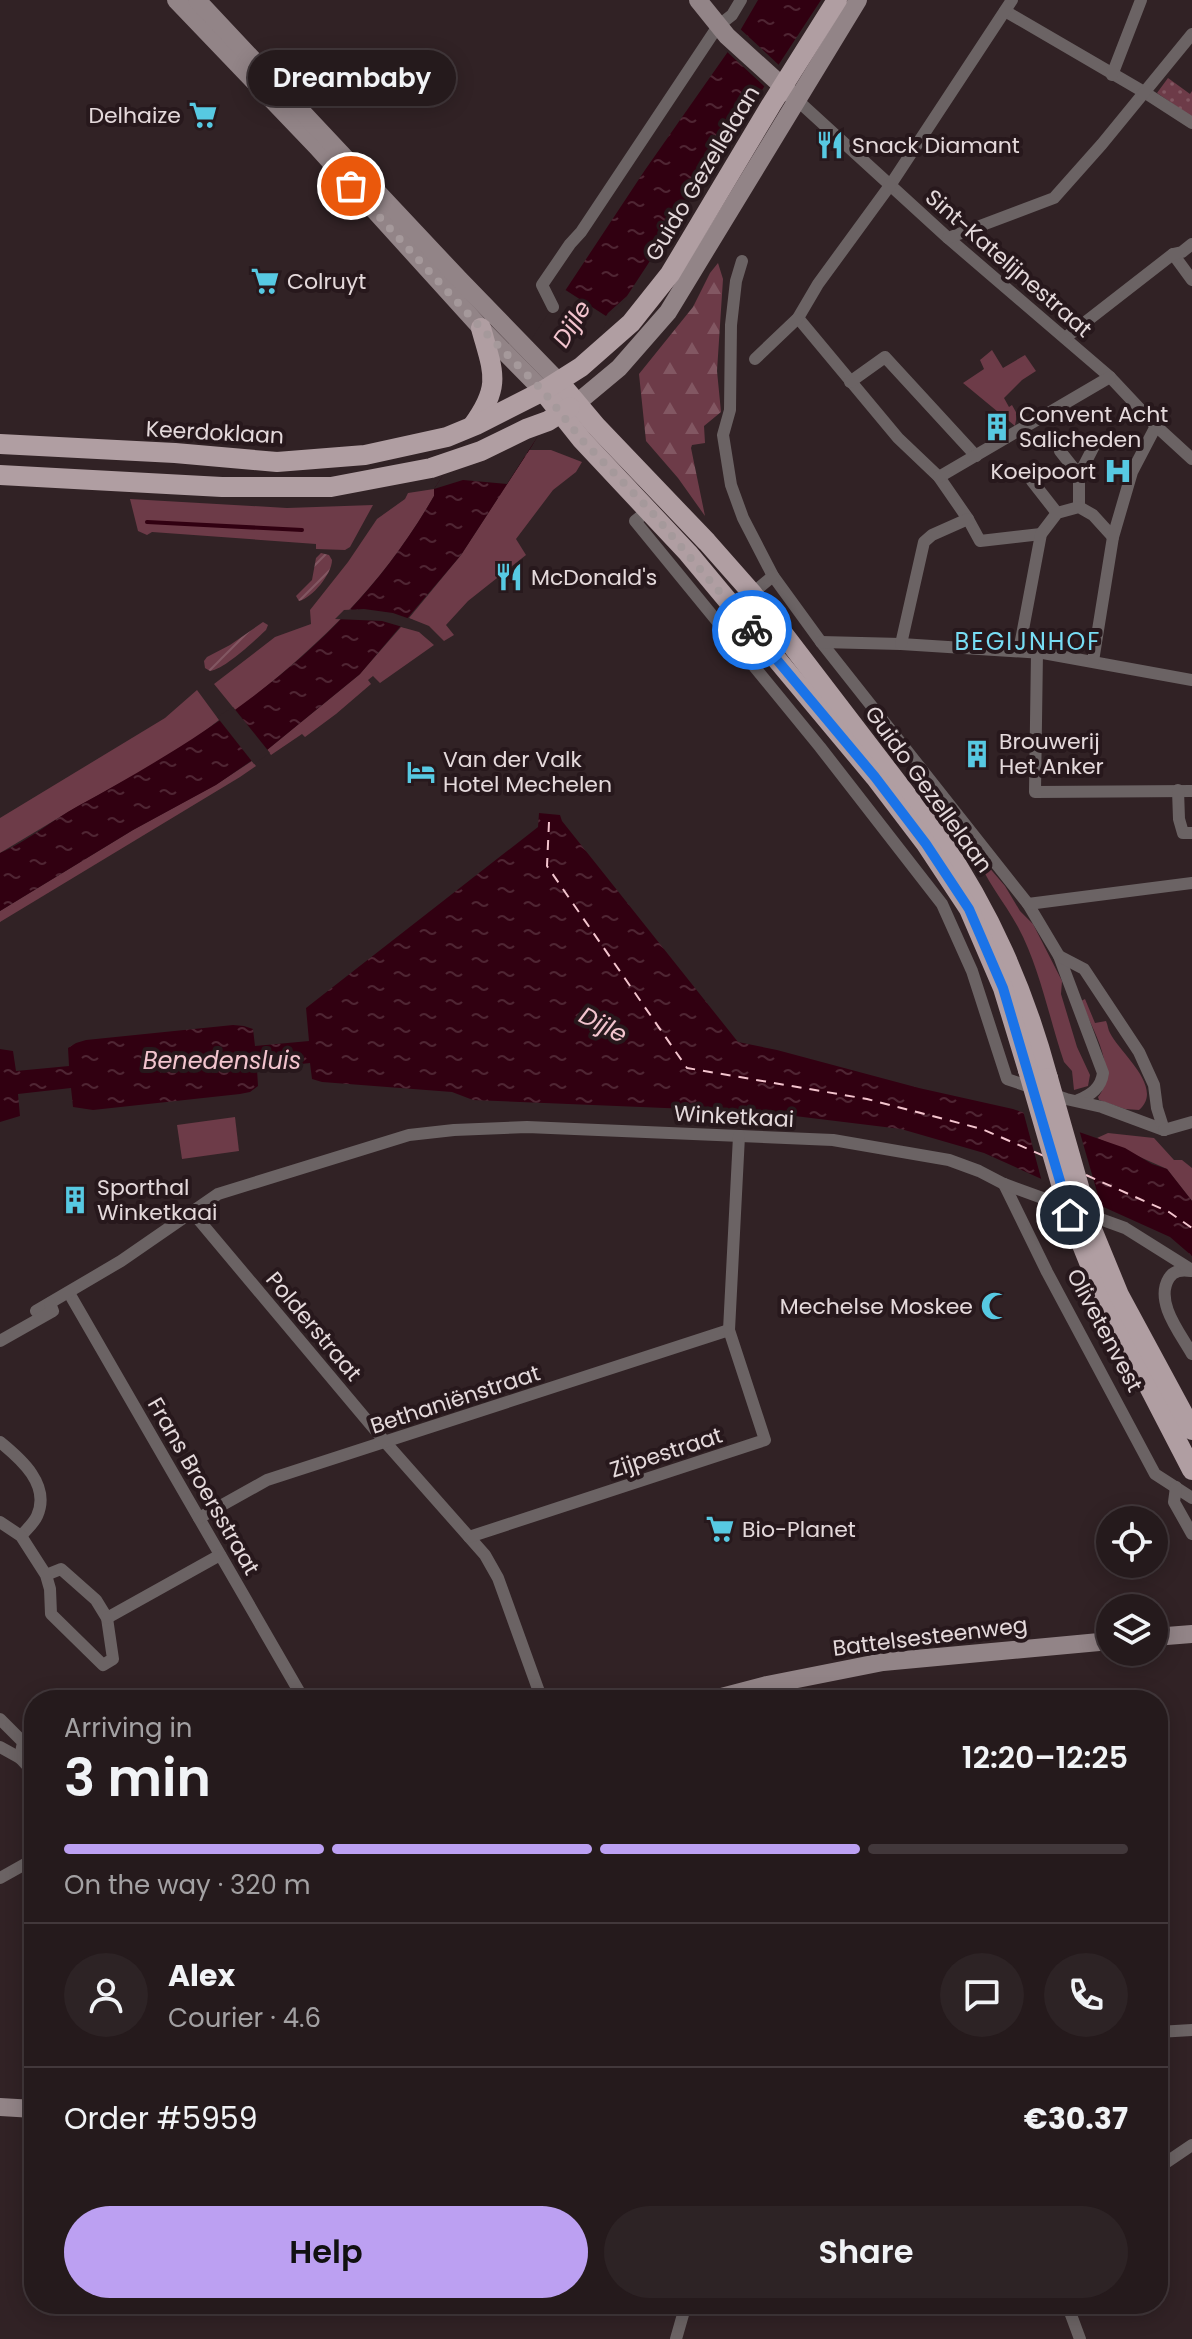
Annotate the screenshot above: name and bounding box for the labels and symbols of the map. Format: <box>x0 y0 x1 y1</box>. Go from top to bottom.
callout: Dreambaby <box>247 50 455 106</box>
street label: Guido Gezellelaan <box>638 80 767 267</box>
place label: Delhaize <box>88 100 181 131</box>
supermarket icon: Delhaize <box>188 100 218 130</box>
restaurant icon: Snack Diamant <box>815 130 845 160</box>
place label: Snack Diamant <box>852 130 1020 161</box>
pin <box>317 152 385 220</box>
street label: Sint-Katelijnestraat <box>919 182 1099 345</box>
supermarket icon: Colruyt <box>250 266 280 296</box>
place label: Colruyt <box>287 266 366 297</box>
water label: Dijle <box>544 294 599 354</box>
place label: Convent Acht Salicheden <box>1019 399 1168 455</box>
building icon: Convent Acht Salicheden <box>982 412 1012 442</box>
street label: Keerdoklaan <box>145 413 285 452</box>
place label: Koeipoort <box>990 456 1096 487</box>
hospital icon: Koeipoort <box>1103 456 1133 486</box>
restaurant icon: McDonald's <box>494 562 524 592</box>
place label: McDonald's <box>531 562 657 593</box>
courier <box>712 590 792 670</box>
district label: BEGIJNHOF <box>955 625 1101 658</box>
street label: Guido Gezellelaan <box>857 699 1000 879</box>
place label: Brouwerij Het Anker <box>999 726 1104 782</box>
building icon: Brouwerij Het Anker <box>962 739 992 769</box>
place label: Van der Valk Hotel Mechelen <box>443 744 612 800</box>
hotel icon: Van der Valk Hotel Mechelen <box>406 757 436 787</box>
water label: Dijle <box>574 999 633 1051</box>
water label: Benedensluis <box>143 1044 301 1077</box>
street label: Winketkaai <box>673 1098 795 1135</box>
place label: Sporthal Winketkaai <box>97 1172 217 1228</box>
pin <box>1036 1181 1104 1249</box>
building icon: Sporthal Winketkaai <box>60 1185 90 1215</box>
street label: Olivetenvest <box>1059 1263 1150 1397</box>
street label: Polderstraat <box>259 1265 369 1388</box>
place label: Mechelse Moskee <box>780 1291 973 1322</box>
mosque icon: Mechelse Moskee <box>980 1291 1010 1321</box>
street label: Bethaniënstraat <box>366 1357 544 1442</box>
street label: Frans Broersstraat <box>140 1392 267 1581</box>
street label: Zijpestraat <box>606 1420 726 1485</box>
supermarket icon: Bio-Planet <box>705 1514 735 1544</box>
place label: Bio-Planet <box>742 1514 856 1545</box>
street label: Battelsesteenweg <box>831 1609 1029 1664</box>

